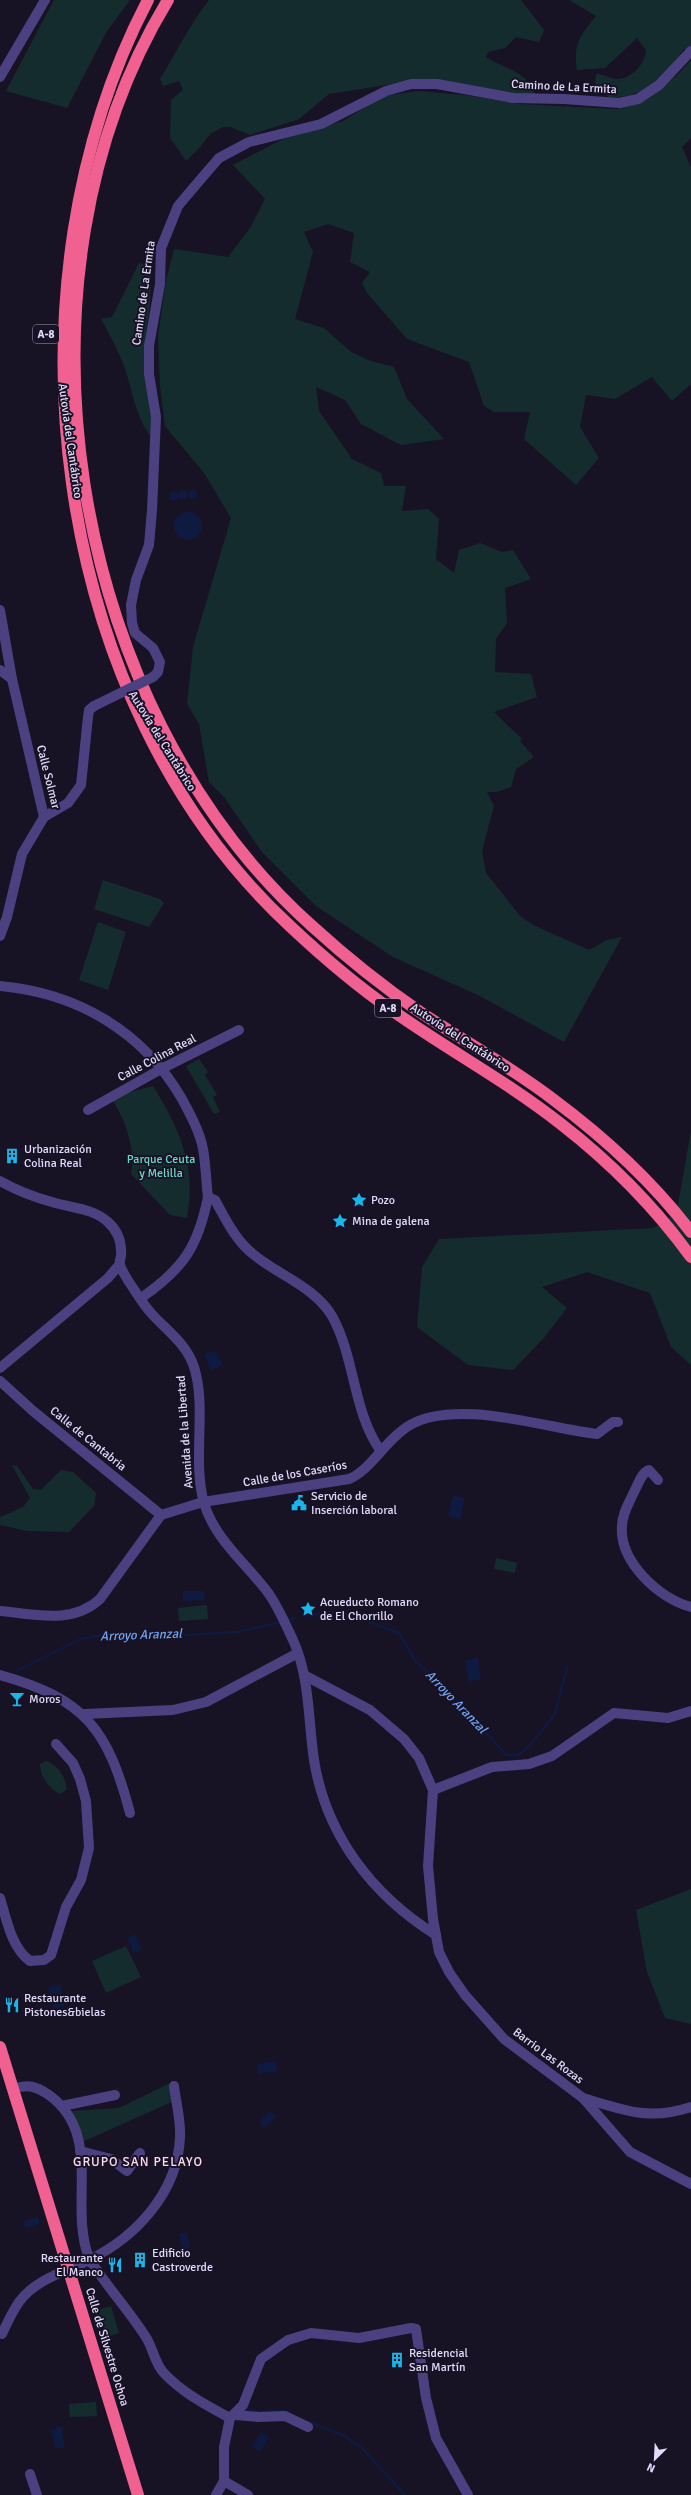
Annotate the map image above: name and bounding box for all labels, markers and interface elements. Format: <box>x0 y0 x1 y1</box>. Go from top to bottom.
street label: Camino de La Ermita <box>511 77 617 97</box>
street label: Camino de La Ermita <box>129 240 159 346</box>
road number: A-8 <box>33 325 59 343</box>
street label: Autovía del Cantábrico <box>54 382 86 500</box>
street label: Autovía del Cantábrico <box>125 688 199 794</box>
street label: Calle Solmar <box>33 744 63 811</box>
road number: A-8 <box>375 999 401 1017</box>
street label: Autovía del Cantábrico <box>407 1000 513 1076</box>
street label: Calle Colina Real <box>115 1031 199 1085</box>
place label: Urbanización Colina Real <box>24 1142 92 1171</box>
building icon: Urbanización Colina Real <box>3 1147 21 1165</box>
park label: Parque Ceuta y Melilla <box>127 1152 195 1181</box>
place icon: Pozo <box>350 1191 368 1209</box>
place label: Pozo <box>371 1193 395 1208</box>
place icon: Mina de galena <box>331 1212 349 1230</box>
place label: Mina de galena <box>352 1214 430 1229</box>
street label: Avenida de la Libertad <box>174 1375 196 1489</box>
street label: Calle de Cantabria <box>47 1404 129 1474</box>
street label: Calle de los Caseríos <box>242 1457 348 1491</box>
place label: Servicio de Inserción laboral <box>311 1489 398 1518</box>
public building icon: Servicio de Inserción laboral <box>290 1494 308 1512</box>
place label: Acueducto Romano de El Chorrillo <box>320 1595 419 1624</box>
place icon: Acueducto Romano de El Chorrillo <box>299 1600 317 1618</box>
water label: Arroyo Aranzal <box>100 1626 183 1644</box>
water label: Arroyo Aranzal <box>422 1667 491 1738</box>
bar icon: Moros <box>8 1690 26 1708</box>
place label: Moros <box>29 1692 61 1707</box>
place label: Restaurante Pistones&bielas <box>24 1991 105 2020</box>
restaurant icon: Restaurante Pistones&bielas <box>3 1996 21 2014</box>
street label: Barrio Las Rozas <box>510 2025 586 2087</box>
district label: GRUPO SAN PELAYO <box>73 2154 203 2170</box>
place label: Edificio Castroverde <box>152 2246 213 2275</box>
place label: Restaurante El Manco <box>41 2251 103 2280</box>
building icon: Edificio Castroverde <box>131 2251 149 2269</box>
restaurant icon: Restaurante El Manco <box>106 2256 124 2274</box>
street label: Calle de Silvestre Ochoa <box>82 2286 132 2408</box>
place label: Residencial San Martín <box>409 2346 469 2375</box>
building icon: Residencial San Martín <box>388 2351 406 2369</box>
north arrow <box>635 2439 675 2479</box>
text: N <box>645 2460 657 2475</box>

